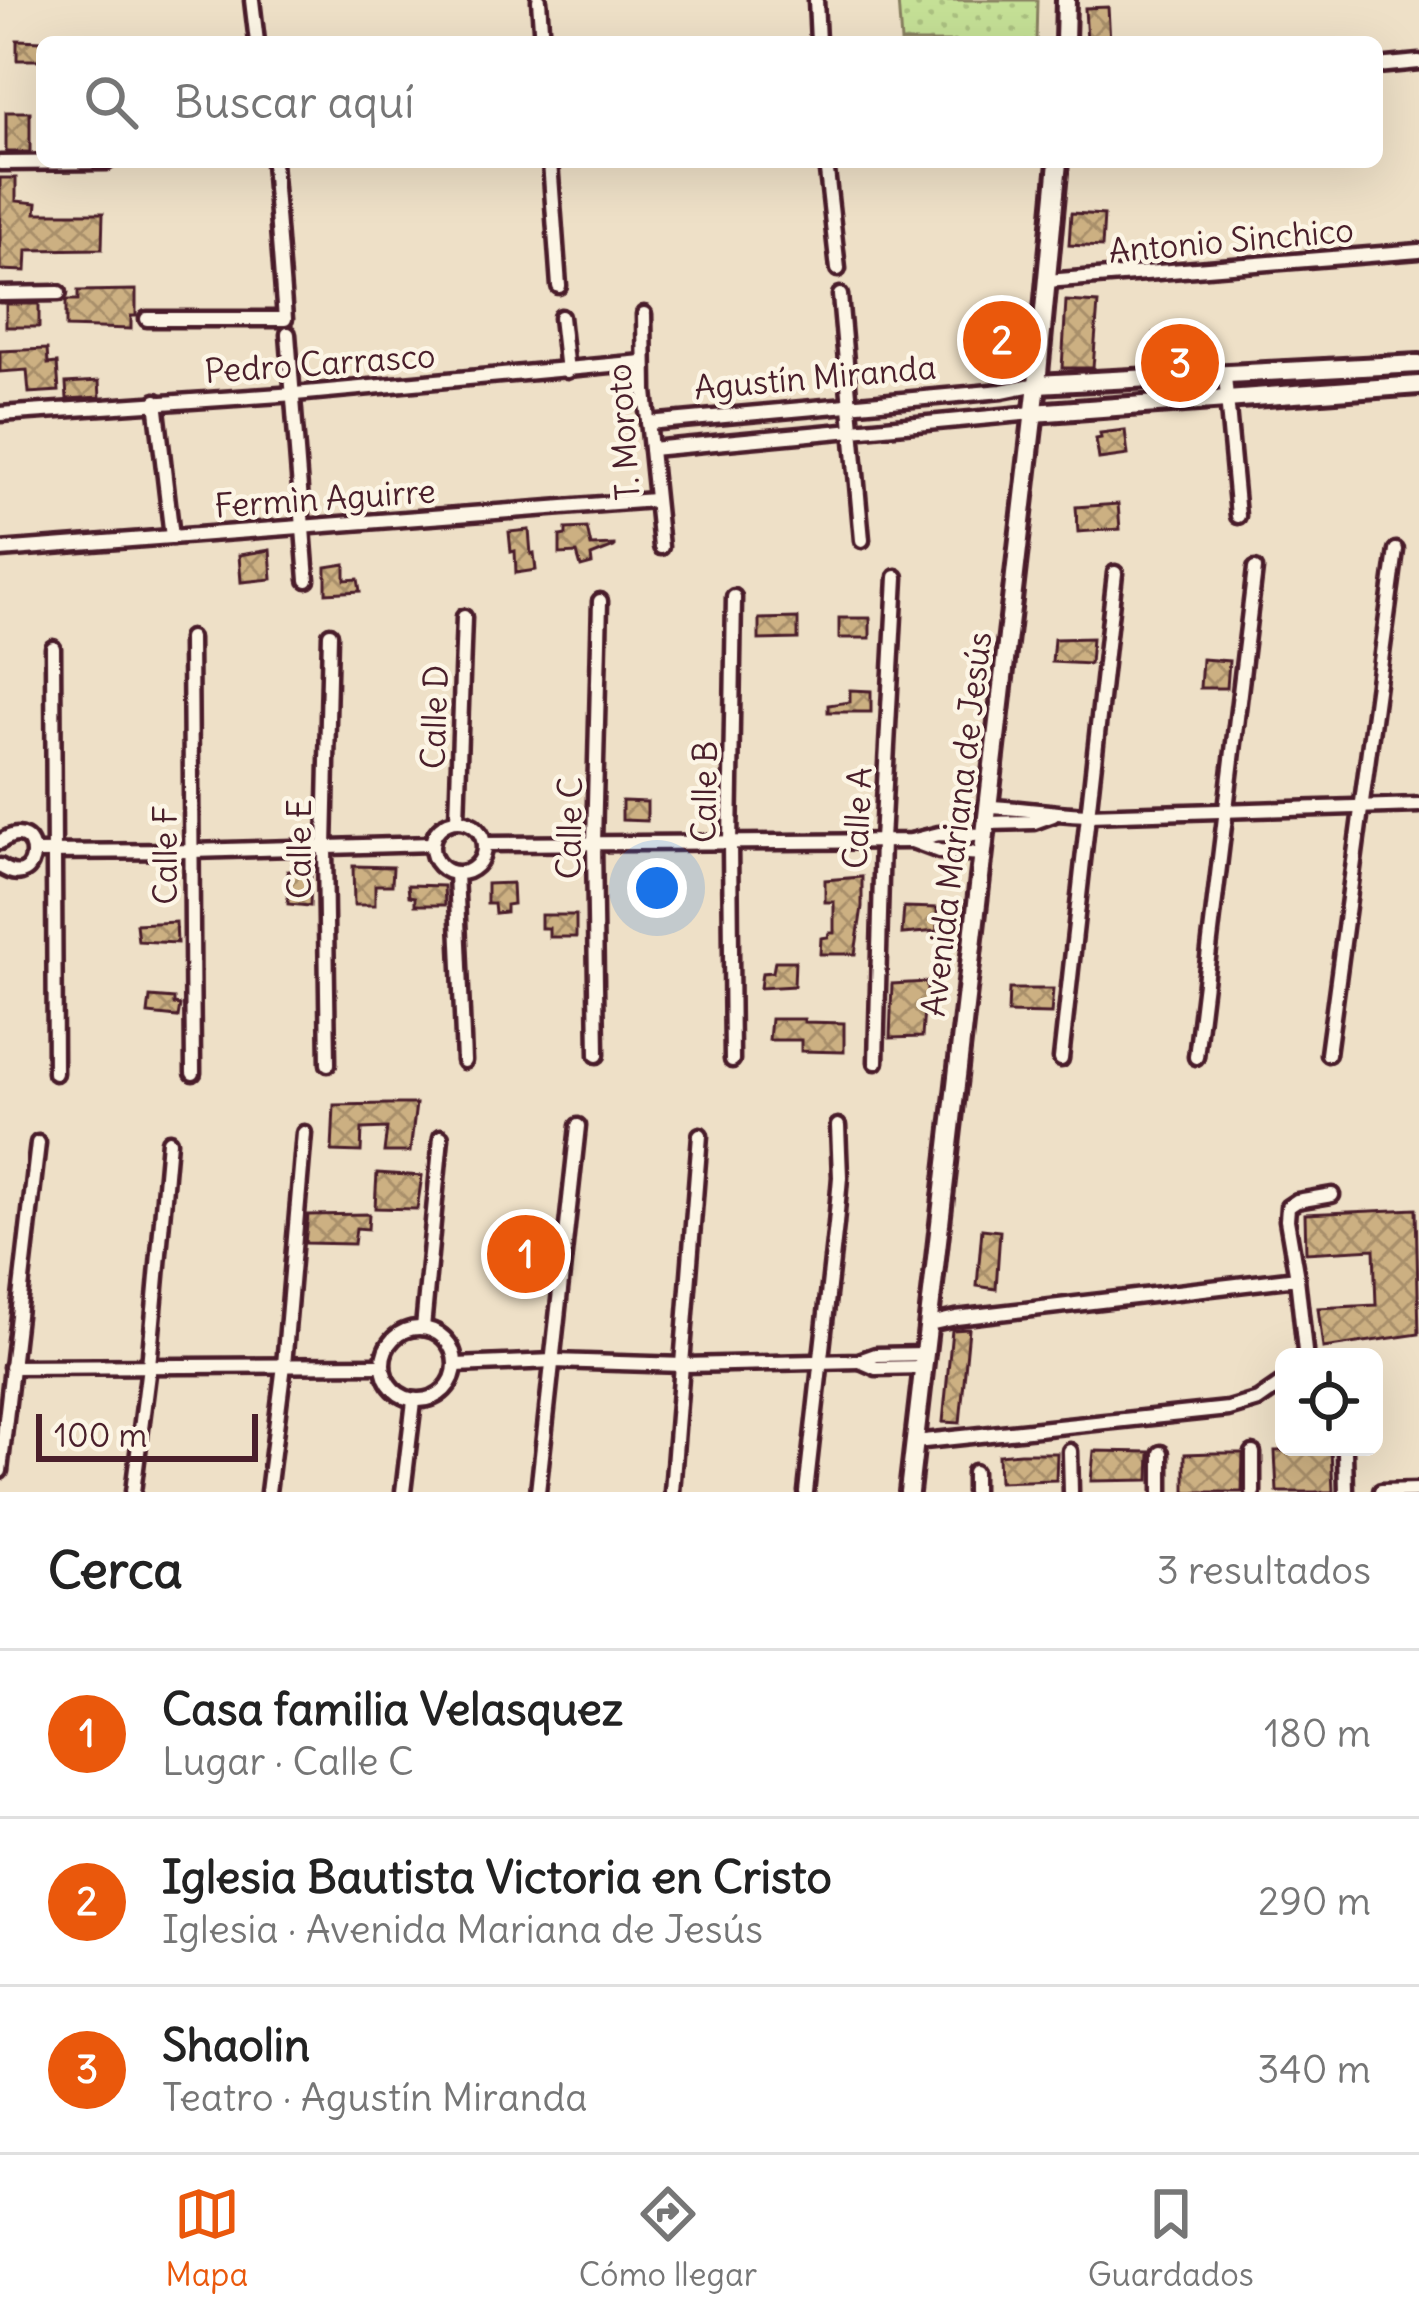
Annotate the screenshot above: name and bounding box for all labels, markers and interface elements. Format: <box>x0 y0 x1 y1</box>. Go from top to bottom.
search box <box>36 36 1383 168</box>
icon: search <box>78 69 144 135</box>
text: Buscar aquí <box>174 74 414 130</box>
street label: Antonio Sinchico <box>1107 208 1355 272</box>
pin: 2 <box>963 295 1041 385</box>
pin: 3 <box>1141 318 1219 408</box>
street label: Pedro Carrasco <box>203 334 437 392</box>
street label: Agustín Miranda <box>692 346 938 408</box>
street label: T. Moroto <box>597 362 649 502</box>
street label: Fermìn Aguirre <box>213 469 437 527</box>
street label: Avenida Mariana de Jesús <box>912 629 1000 1019</box>
street label: Calle D <box>411 664 457 770</box>
street label: Calle B <box>682 740 726 844</box>
street label: Calle A <box>833 766 881 870</box>
street label: Calle C <box>547 776 591 880</box>
street label: Calle E <box>278 799 320 899</box>
street label: Calle F <box>144 805 186 905</box>
your location <box>627 858 687 918</box>
pin: 1 <box>487 1209 565 1299</box>
map controls <box>1275 1348 1383 1456</box>
button: locate <box>1275 1348 1383 1456</box>
scale bar <box>36 1408 258 1461</box>
text: 100 m <box>54 1414 147 1456</box>
text: Cerca <box>48 1538 183 1602</box>
text: 3 resultados <box>1157 1546 1371 1595</box>
text: Casa familia Velasquez <box>162 1681 623 1737</box>
text: 1 <box>79 1709 95 1758</box>
text: 180 m <box>1264 1709 1371 1758</box>
text: Lugar · Calle C <box>162 1737 414 1786</box>
text: Iglesia Bautista Victoria en Cristo <box>162 1849 832 1905</box>
text: 2 <box>76 1877 98 1926</box>
text: 290 m <box>1258 1877 1371 1926</box>
text: Iglesia · Avenida Mariana de Jesús <box>162 1905 763 1954</box>
text: Shaolin <box>162 2017 310 2073</box>
text: 3 <box>76 2045 98 2094</box>
text: 340 m <box>1257 2045 1371 2094</box>
text: Teatro · Agustín Miranda <box>162 2073 588 2122</box>
tab: Mapa <box>165 2181 248 2295</box>
tab: Cómo llegar <box>579 2181 757 2295</box>
tab: Guardados <box>1088 2181 1254 2295</box>

